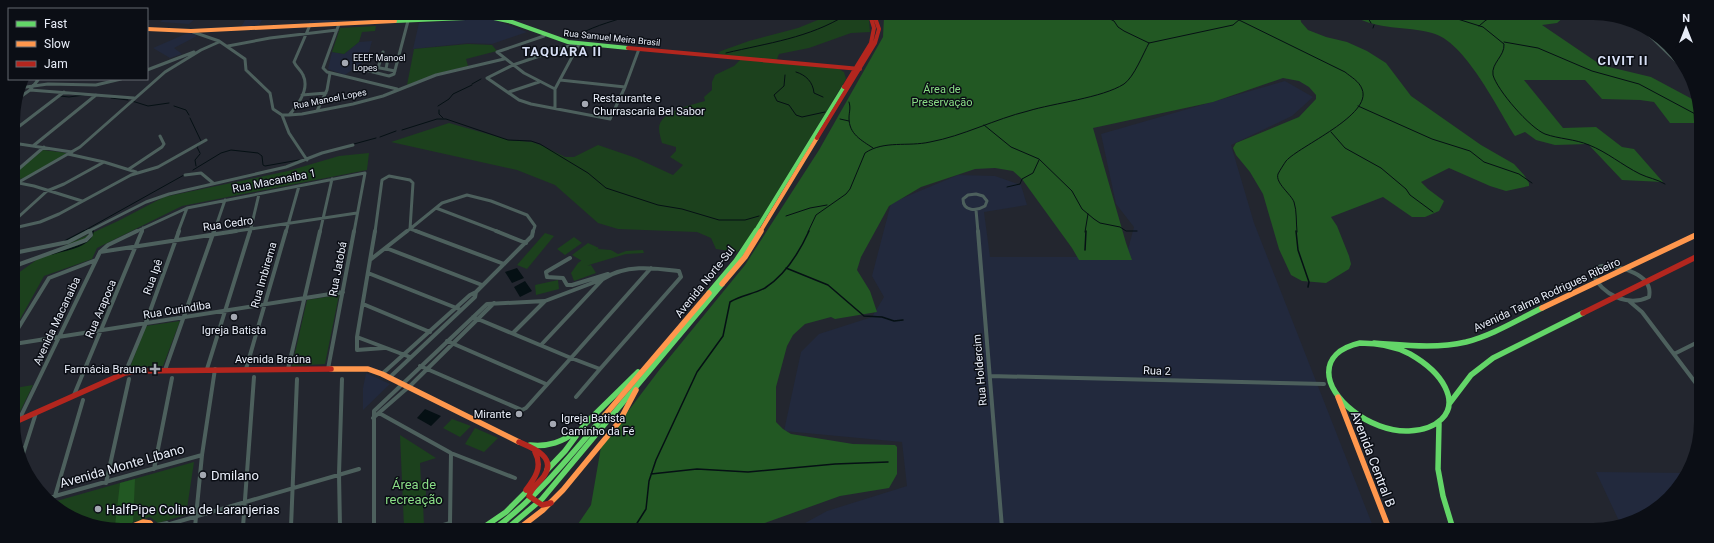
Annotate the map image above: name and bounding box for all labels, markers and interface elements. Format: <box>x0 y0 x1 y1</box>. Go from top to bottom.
legend <box>8 8 148 80</box>
north arrow <box>1666 8 1706 48</box>
text: N <box>1682 12 1690 25</box>
text: Fast <box>44 17 67 31</box>
street label: Rua Samuel Meira Brasil <box>563 28 661 48</box>
text: Slow <box>44 37 70 51</box>
district label: TAQUARA II <box>522 44 602 59</box>
place label: EEEF Manoel Lopes <box>353 53 405 73</box>
district label: CIVIT II <box>1598 53 1648 68</box>
text: Jam <box>44 57 68 71</box>
marker: EEEF Manoel Lopes <box>340 58 350 68</box>
park label: Área de Preservação <box>912 83 972 109</box>
street label: Rua Manoel Lopes <box>293 87 368 111</box>
place label: Restaurante e Churrascaria Bel Sabor <box>593 92 705 118</box>
marker: Restaurante e Churrascaria Bel Sabor <box>580 99 590 109</box>
street label: Rua Macanaiba 1 <box>231 167 317 195</box>
street label: Rua Cedro <box>202 214 254 234</box>
street label: Rua Imbirema <box>248 240 280 310</box>
street label: Rua Jatobá <box>326 240 350 298</box>
street label: Avenida Norte-Sul <box>672 244 738 320</box>
street label: Avenida Talma Rodrigues Ribeiro <box>1471 255 1623 335</box>
street label: Rua Ipê <box>141 257 165 296</box>
street label: Avenida Macanaiba <box>31 275 83 367</box>
street label: Rua Arapoca <box>83 278 119 340</box>
street label: Rua Curindiba <box>142 298 212 322</box>
marker: Igreja Batista <box>229 312 239 322</box>
place label: Igreja Batista <box>202 324 266 337</box>
street label: Rua Holdercim <box>970 334 990 406</box>
street label: Avenida Braúna <box>235 353 311 366</box>
place label: Farmácia Brauna <box>64 363 147 376</box>
marker: Farmácia Brauna <box>150 364 160 374</box>
street label: Rua 2 <box>1143 364 1171 378</box>
place label: Mirante <box>474 408 511 421</box>
marker: Mirante <box>514 409 524 419</box>
street label: Avenida Central B <box>1348 409 1398 509</box>
place label: Igreja Batista Caminho da Fé <box>561 412 634 438</box>
marker: Igreja Batista Caminho da Fé <box>548 419 558 429</box>
street label: Avenida Monte Líbano <box>58 441 186 491</box>
place label: Dmilano <box>211 468 259 483</box>
marker: Dmilano <box>198 470 208 480</box>
park label: Área de recreação <box>385 477 443 507</box>
place label: HalfPipe Colina de Laranjerias <box>106 502 280 517</box>
marker: HalfPipe Colina de Laranjerias <box>93 504 103 514</box>

